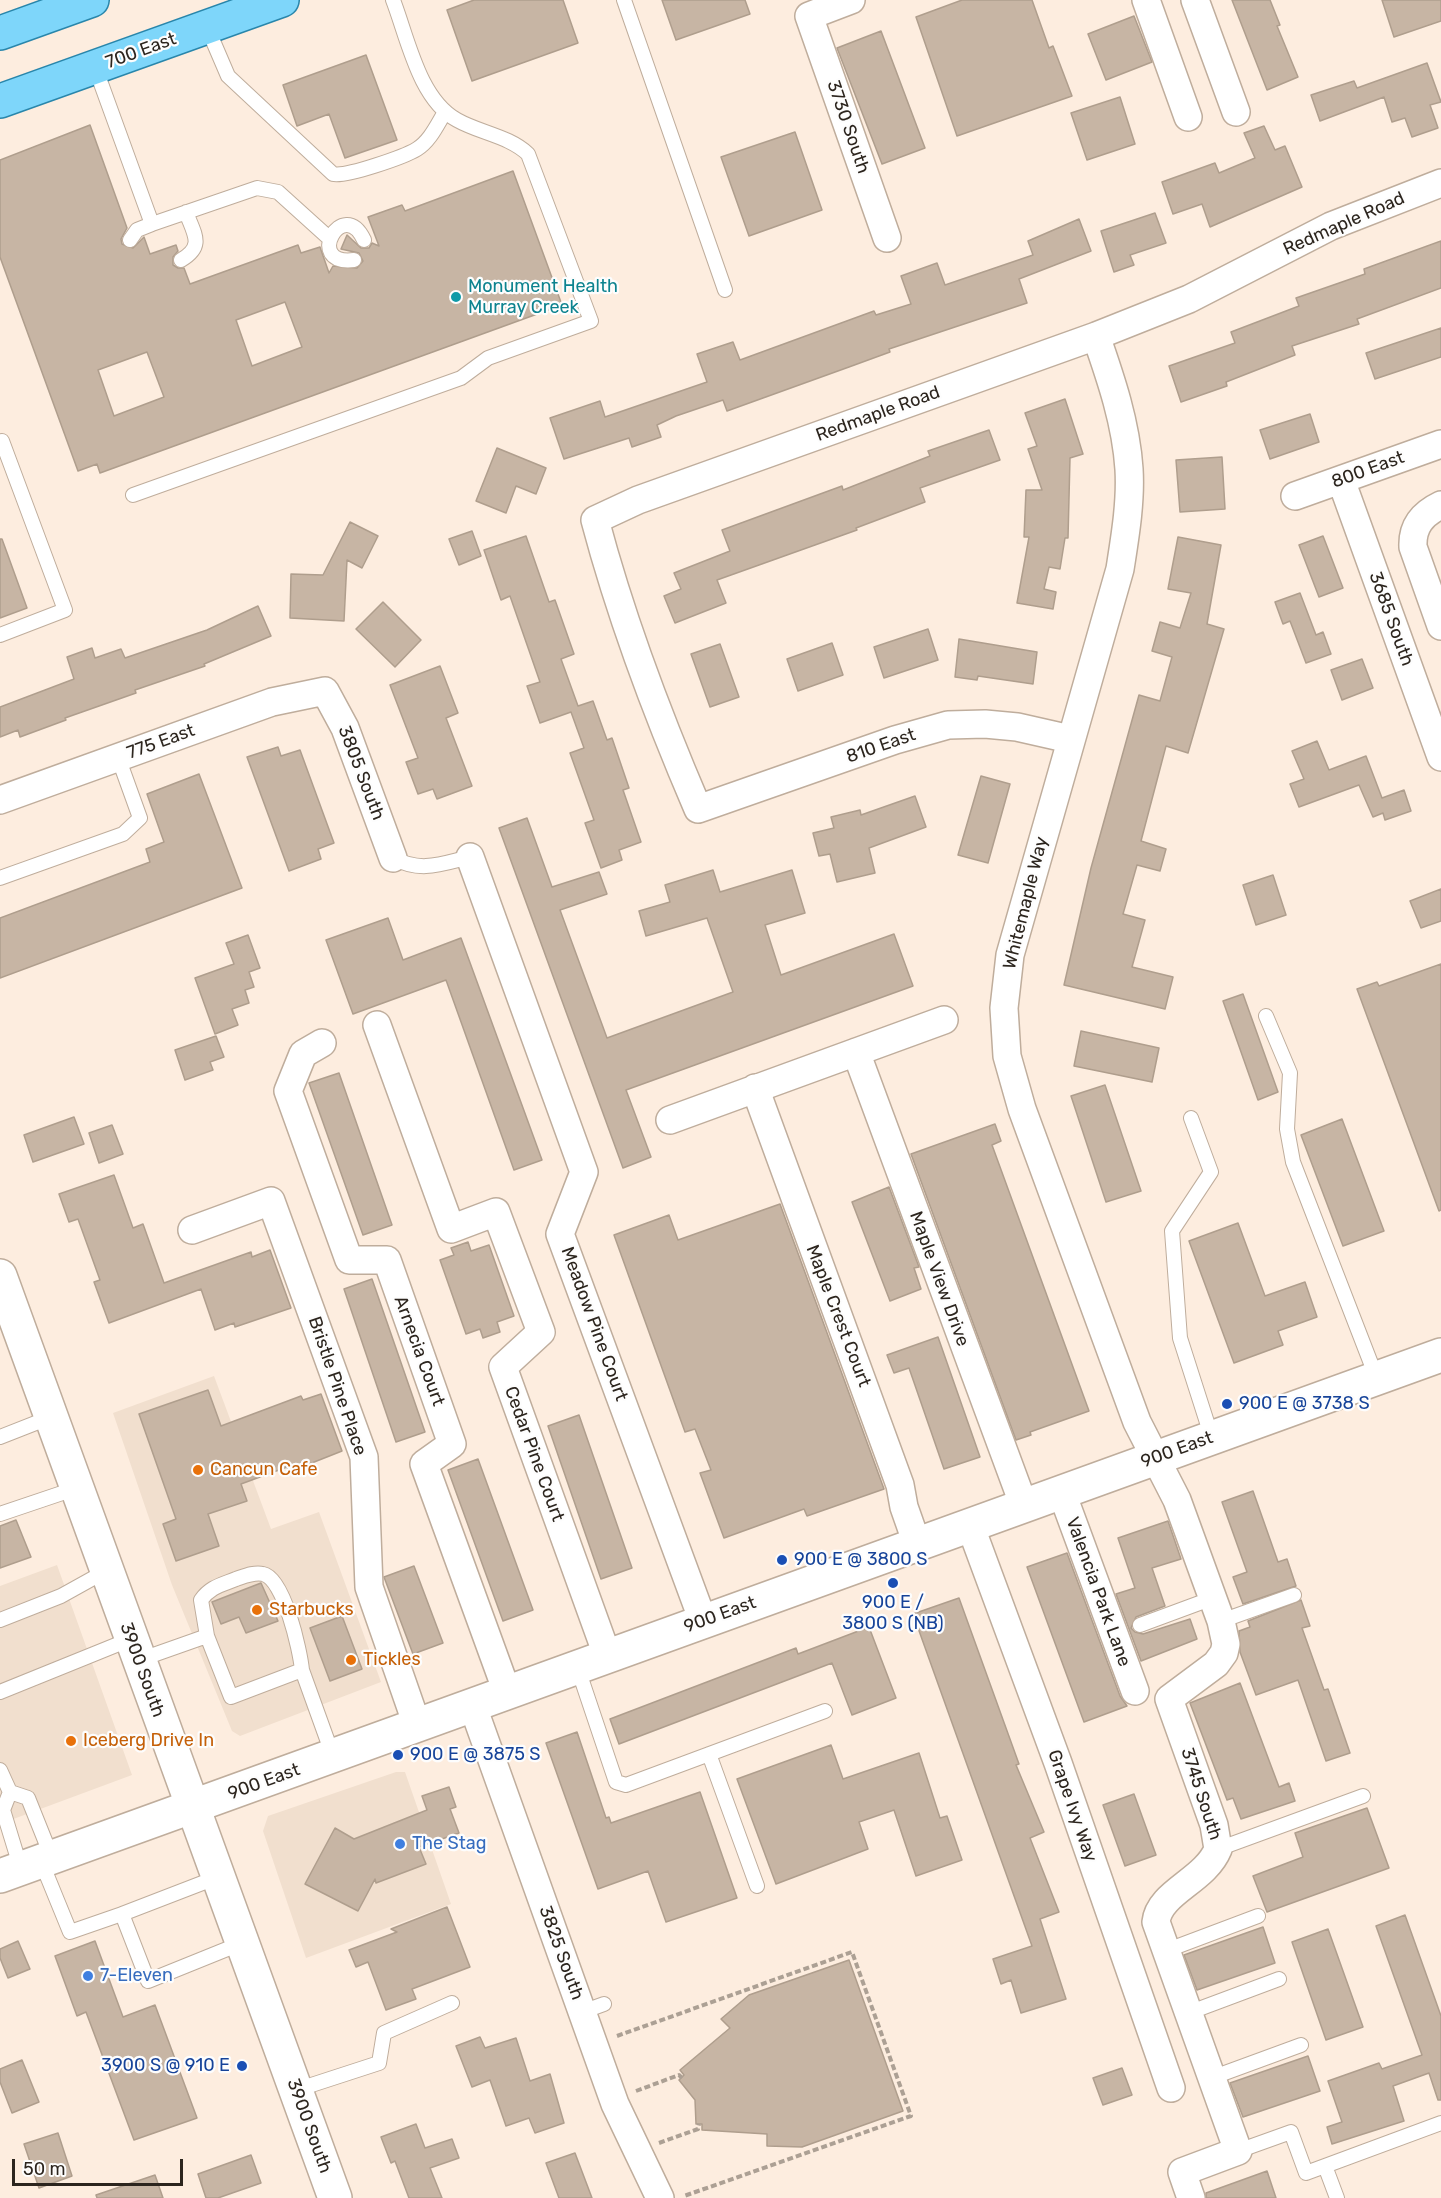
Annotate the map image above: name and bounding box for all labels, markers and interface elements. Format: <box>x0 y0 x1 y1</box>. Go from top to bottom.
street label: 700 East <box>103 28 179 74</box>
street label: 3730 South <box>822 78 874 176</box>
street label: Redmaple Road <box>1280 188 1408 260</box>
place label: Monument Health Murray Creek <box>468 276 618 318</box>
marker: Monument Health Murray Creek <box>449 290 463 304</box>
street label: Redmaple Road <box>813 382 943 446</box>
street label: 800 East <box>1329 447 1407 493</box>
street label: 3685 South <box>1364 569 1418 669</box>
street label: 775 East <box>124 720 198 764</box>
street label: 3805 South <box>333 723 389 823</box>
street label: 810 East <box>843 724 919 768</box>
street label: Whitemaple Way <box>999 834 1053 972</box>
street label: Maple View Drive <box>905 1209 973 1349</box>
street label: Maple Crest Court <box>801 1242 875 1390</box>
street label: Meadow Pine Court <box>556 1244 632 1404</box>
street label: Arnecia Court <box>389 1293 449 1409</box>
street label: Bristle Pine Place <box>303 1314 371 1458</box>
street label: Cedar Pine Court <box>500 1383 568 1525</box>
place label: 900 E @ 3738 S <box>1239 1393 1370 1415</box>
marker: 900 E @ 3738 S <box>1220 1397 1234 1411</box>
street label: 900 East <box>1138 1427 1216 1473</box>
place label: Cancun Cafe <box>210 1459 318 1481</box>
marker: Cancun Cafe <box>191 1463 205 1477</box>
street label: Valencia Park Lane <box>1061 1514 1135 1670</box>
place label: 900 E @ 3800 S <box>794 1549 927 1571</box>
marker: 900 E @ 3800 S <box>775 1553 789 1567</box>
marker: 900 E / 3800 S (NB) <box>886 1576 900 1590</box>
street label: 900 East <box>681 1592 759 1638</box>
place label: 900 E / 3800 S (NB) <box>842 1592 944 1634</box>
place label: Starbucks <box>269 1599 354 1621</box>
marker: Starbucks <box>250 1603 264 1617</box>
street label: 3900 South <box>115 1620 169 1720</box>
place label: Tickles <box>363 1649 421 1671</box>
marker: Tickles <box>344 1653 358 1667</box>
place label: Iceberg Drive In <box>83 1730 214 1752</box>
marker: Iceberg Drive In <box>64 1734 78 1748</box>
place label: 900 E @ 3875 S <box>410 1744 540 1766</box>
street label: 3745 South <box>1176 1745 1226 1843</box>
street label: Grape Ivy Way <box>1043 1747 1101 1865</box>
marker: 900 E @ 3875 S <box>391 1748 405 1762</box>
street label: 900 East <box>225 1759 303 1805</box>
place label: The Stag <box>412 1833 486 1855</box>
marker: The Stag <box>393 1837 407 1851</box>
street label: 3825 South <box>534 1903 588 2003</box>
place label: 7-Eleven <box>100 1965 173 1987</box>
marker: 7-Eleven <box>81 1969 95 1983</box>
place label: 3900 S @ 910 E <box>101 2055 230 2077</box>
marker: 3900 S @ 910 E <box>235 2059 249 2073</box>
street label: 3900 South <box>282 2076 336 2176</box>
scale bar <box>15 2147 186 2185</box>
text: 50 m <box>23 2158 66 2180</box>

